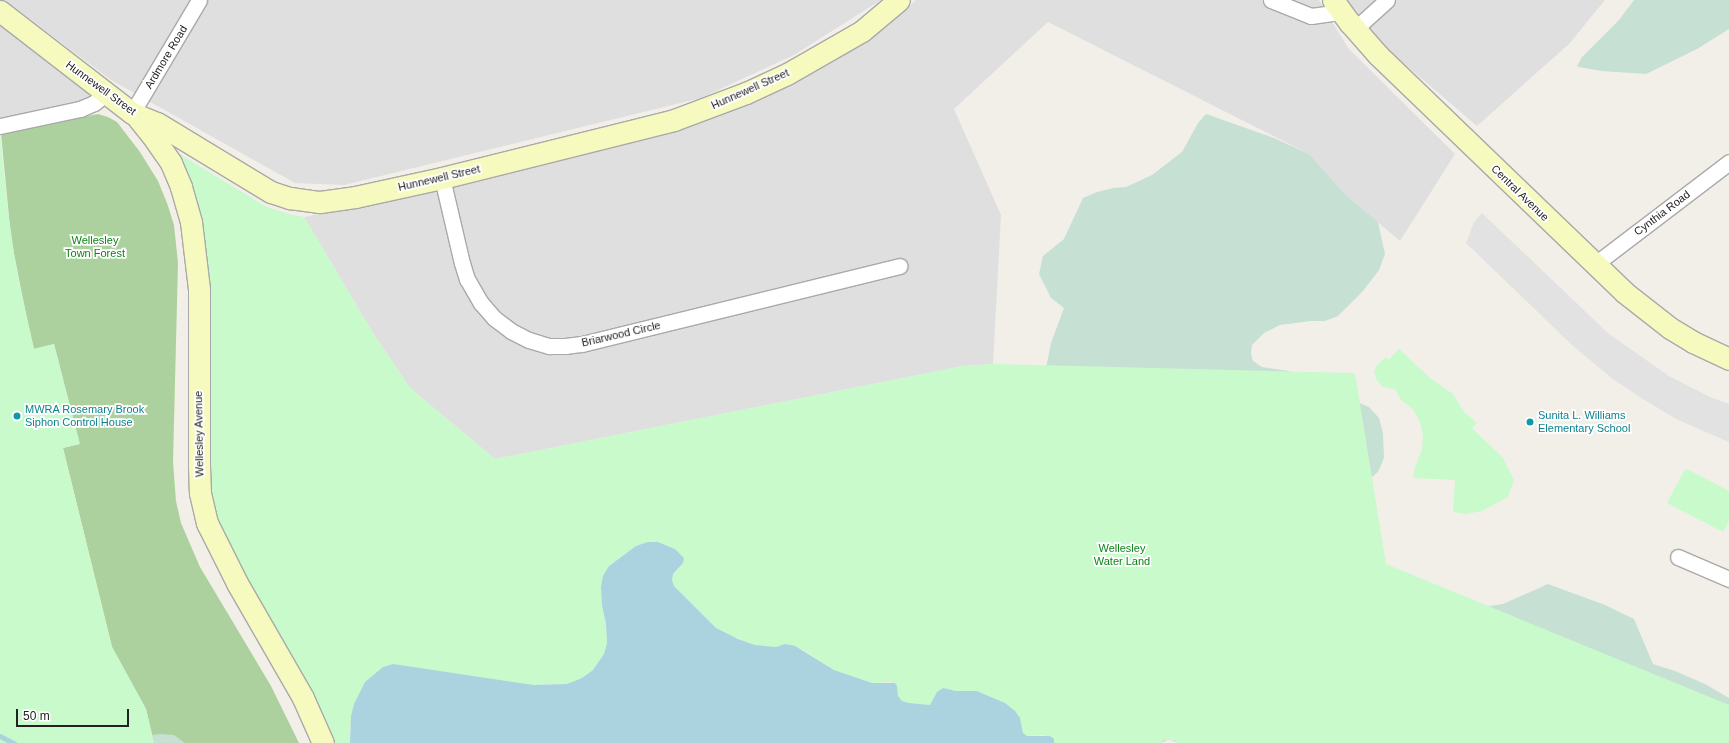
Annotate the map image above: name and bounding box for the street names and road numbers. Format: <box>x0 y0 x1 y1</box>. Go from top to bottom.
street label: Ardmore Road <box>142 23 190 91</box>
street label: Hunnewell Street <box>63 58 139 118</box>
street label: Hunnewell Street <box>709 66 791 112</box>
street label: Hunnewell Street <box>397 162 481 194</box>
street label: Central Avenue <box>1488 162 1552 224</box>
street label: Cynthia Road <box>1631 188 1693 238</box>
street label: Briarwood Circle <box>580 318 662 350</box>
street label: Wellesley Avenue <box>192 390 206 478</box>

